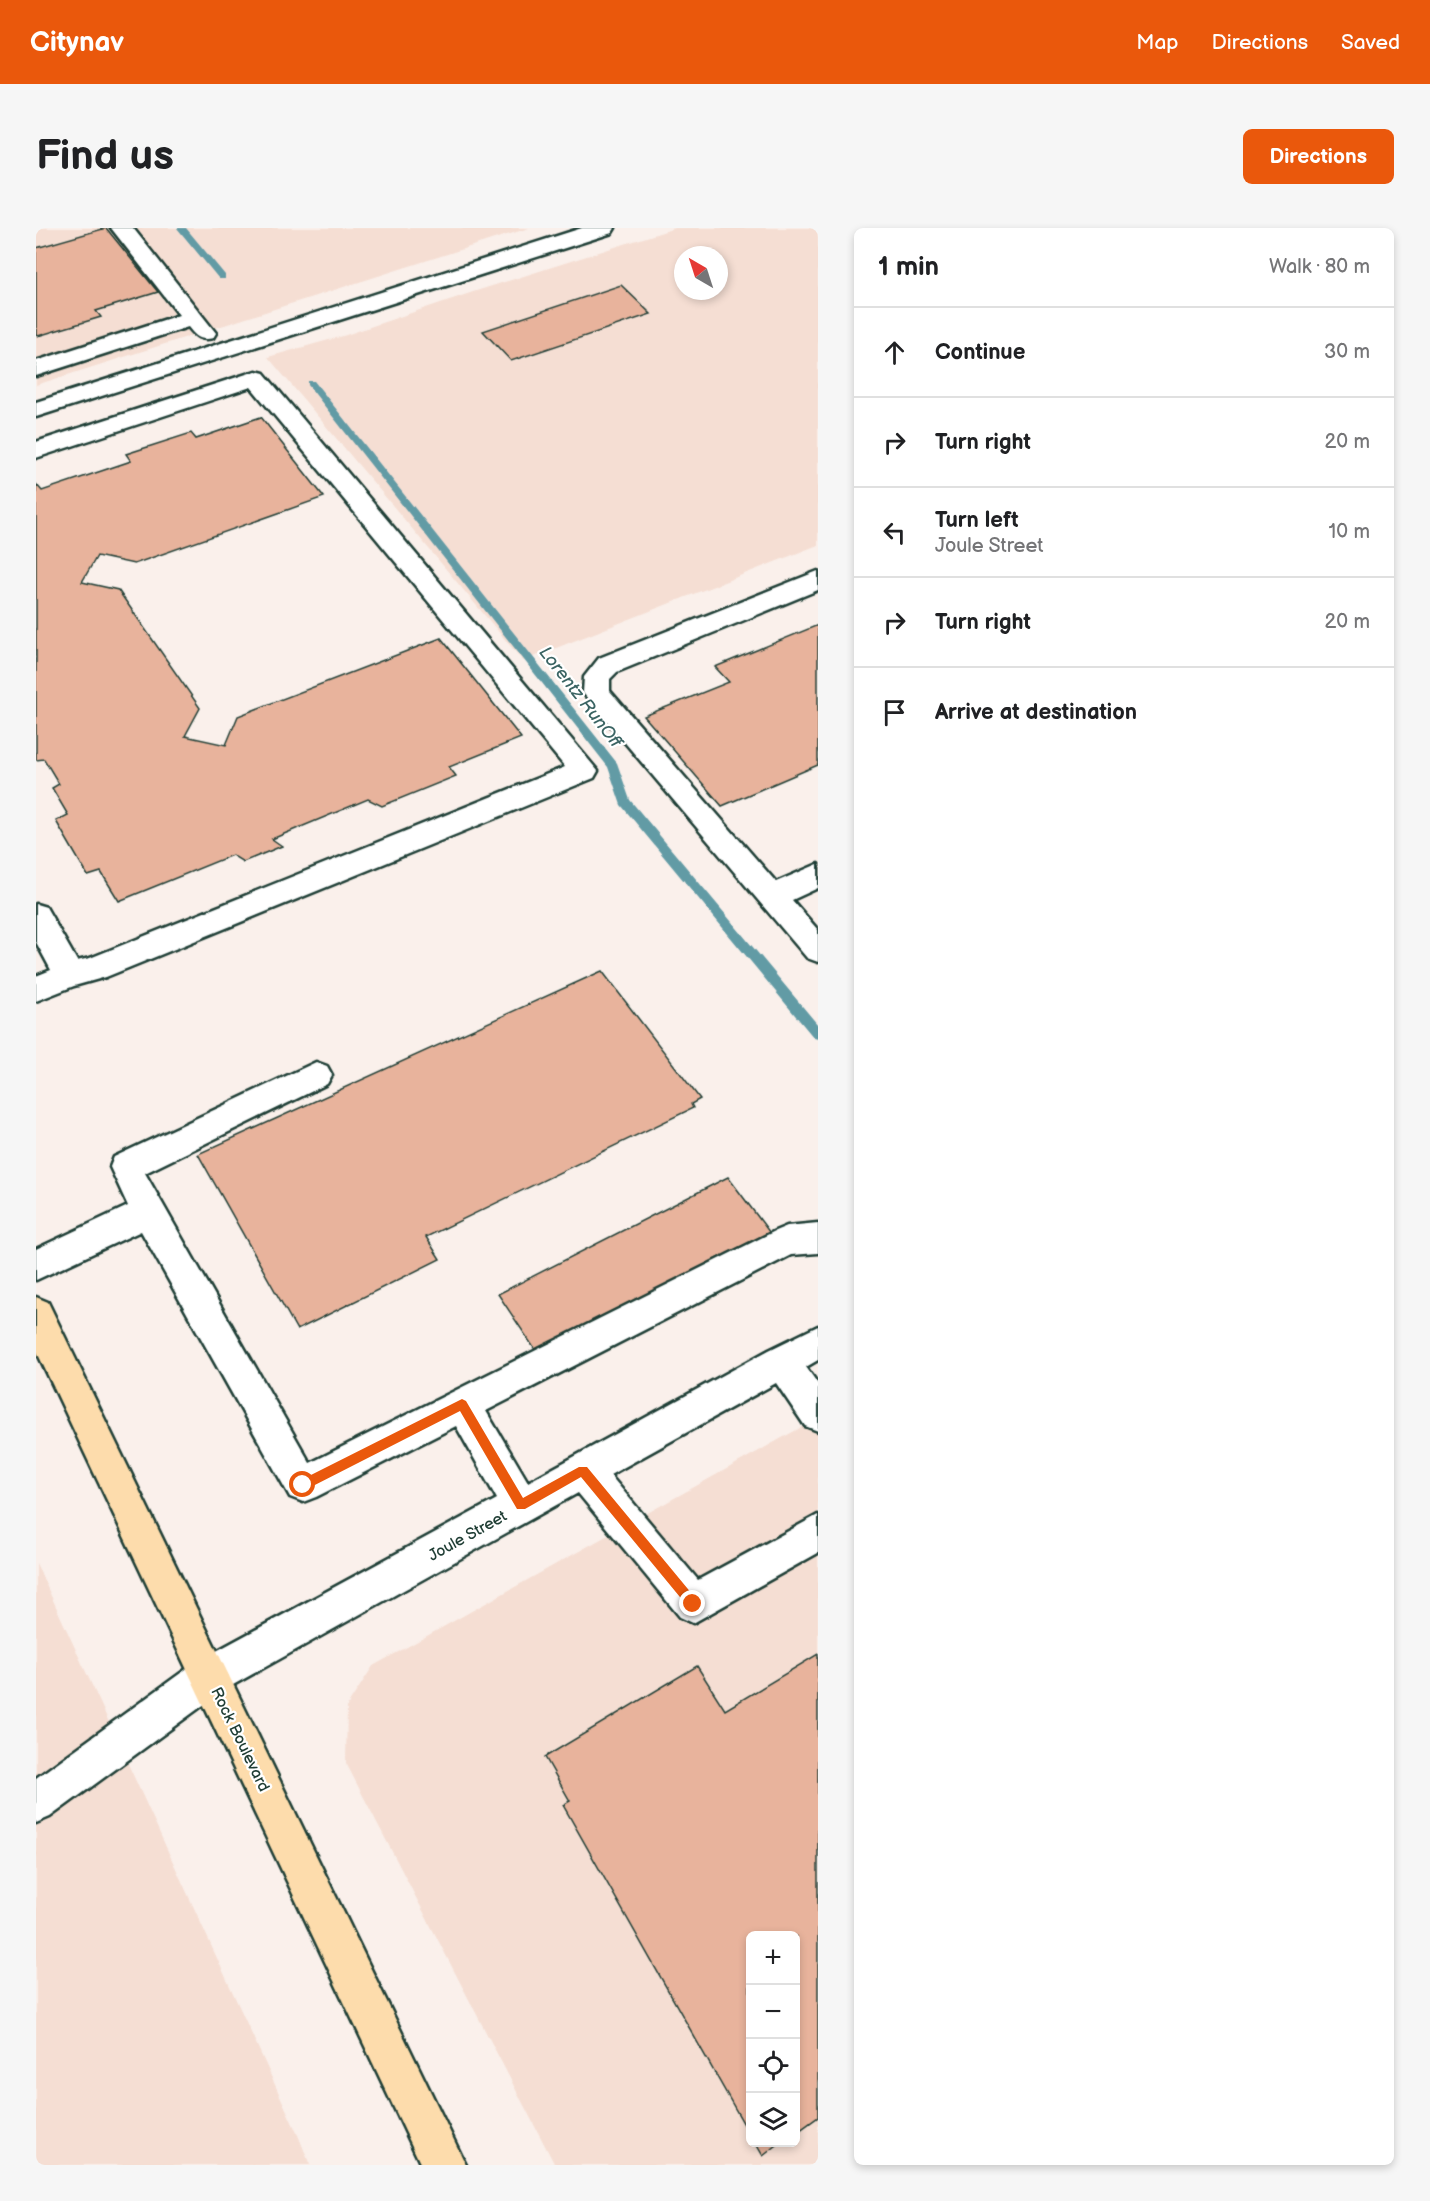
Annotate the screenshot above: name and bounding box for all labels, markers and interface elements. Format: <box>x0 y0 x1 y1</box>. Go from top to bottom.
text: Citynav <box>30 26 124 59</box>
text: Map <box>1136 30 1179 55</box>
text: Directions <box>1212 30 1308 55</box>
text: Saved <box>1341 30 1400 55</box>
button: Directions <box>1243 129 1394 184</box>
text: Find us <box>36 131 174 182</box>
north arrow <box>674 246 728 300</box>
text: 1 min <box>878 252 939 283</box>
text: Walk · 80 m <box>1269 255 1370 279</box>
icon: ahead <box>878 336 911 369</box>
text: Continue <box>935 339 1025 366</box>
text: 30 m <box>1324 340 1370 364</box>
icon: right <box>878 426 911 459</box>
text: Turn right <box>935 429 1031 456</box>
text: 20 m <box>1325 430 1370 454</box>
text: Turn left <box>935 507 1019 534</box>
icon: left <box>878 516 911 549</box>
text: 10 m <box>1329 520 1370 544</box>
text: Joule Street <box>935 534 1043 558</box>
icon: right <box>878 606 911 639</box>
text: Turn right <box>935 609 1031 636</box>
text: 20 m <box>1325 610 1370 634</box>
water label: Lorentz RunOff <box>535 642 628 754</box>
icon: arrive <box>878 696 911 729</box>
text: Arrive at destination <box>935 699 1137 726</box>
route start <box>289 1471 315 1497</box>
street label: Joule Street <box>425 1507 510 1566</box>
route end <box>679 1590 705 1616</box>
street label: Rock Boulevard <box>206 1684 273 1795</box>
map controls <box>746 1931 800 2147</box>
button: + <box>746 1931 800 1985</box>
button: − <box>746 1985 800 2039</box>
button: locate <box>746 2039 800 2093</box>
button: layers <box>746 2093 800 2147</box>

